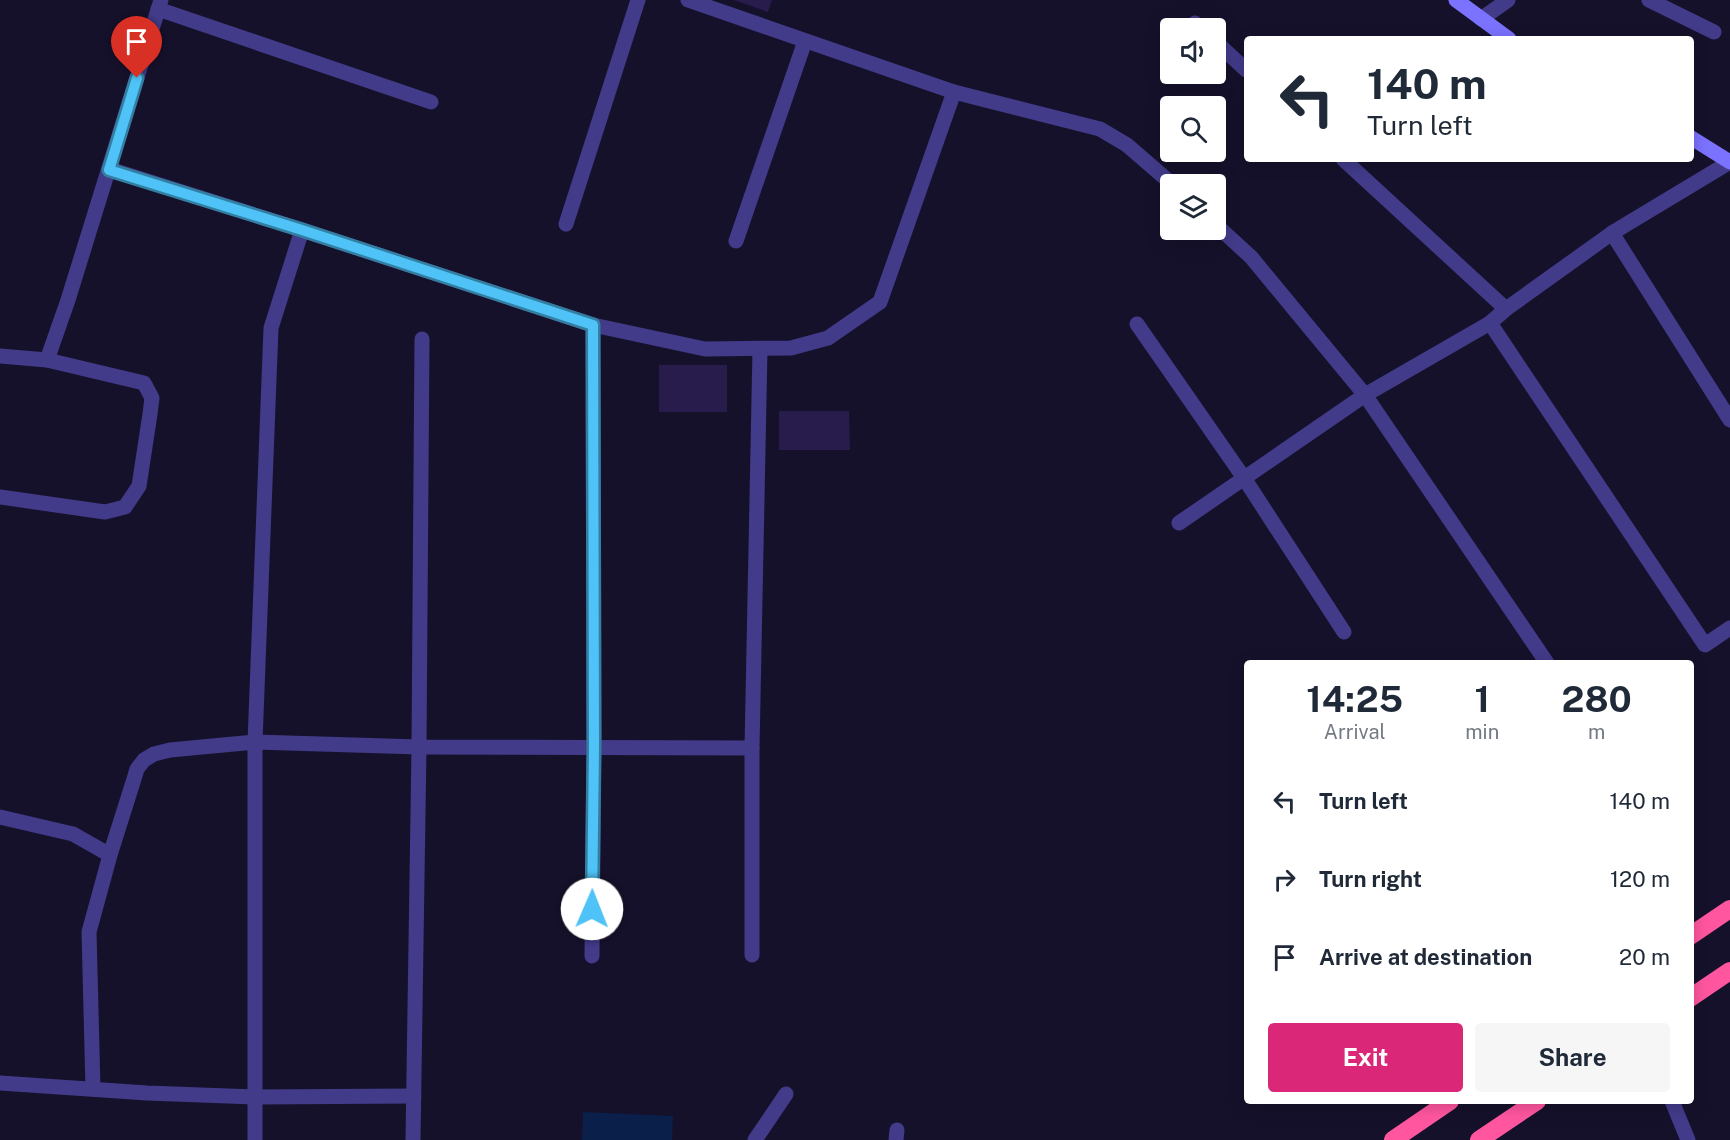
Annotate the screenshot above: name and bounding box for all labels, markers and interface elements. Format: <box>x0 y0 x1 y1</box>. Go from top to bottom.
pin <box>111 16 162 78</box>
map controls <box>1160 18 1226 240</box>
button: sound <box>1160 18 1226 84</box>
icon: arrive <box>120 25 153 58</box>
text: 140 m <box>1367 59 1487 108</box>
icon: left <box>1268 60 1346 138</box>
button: search <box>1160 96 1226 162</box>
text: Turn left <box>1367 109 1473 141</box>
button: layers <box>1160 174 1226 240</box>
text: 14:25 <box>1306 678 1403 720</box>
text: 1 <box>1475 678 1490 720</box>
text: 280 <box>1562 678 1632 720</box>
text: Arrival <box>1324 720 1386 744</box>
text: min <box>1465 720 1499 744</box>
text: m <box>1588 720 1605 744</box>
icon: left <box>1268 785 1301 818</box>
text: Turn left <box>1319 788 1408 814</box>
text: 140 m <box>1609 788 1670 814</box>
icon: right <box>1268 863 1301 896</box>
text: Turn right <box>1319 866 1422 892</box>
text: 120 m <box>1610 866 1670 892</box>
position arrow <box>560 877 624 941</box>
icon: arrive <box>1268 941 1301 974</box>
text: Arrive at destination <box>1319 944 1532 970</box>
text: 20 m <box>1619 944 1670 970</box>
button: Exit <box>1268 1023 1463 1092</box>
button: Share <box>1475 1023 1670 1092</box>

